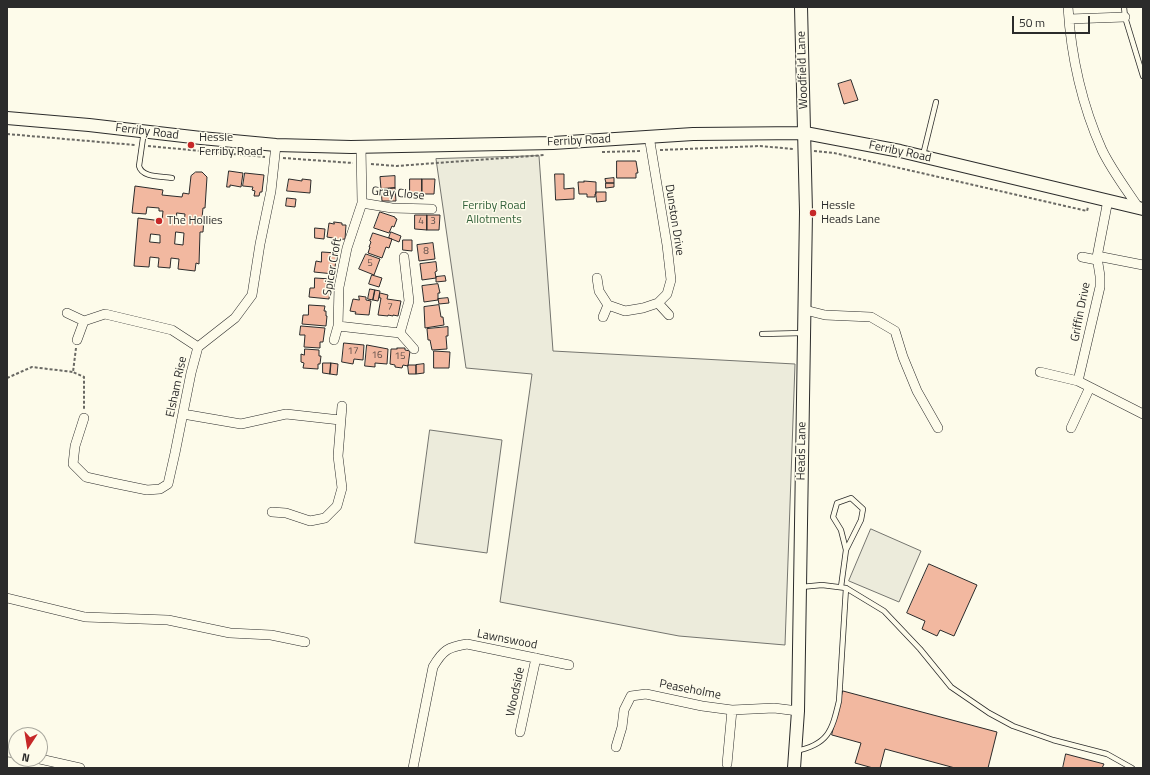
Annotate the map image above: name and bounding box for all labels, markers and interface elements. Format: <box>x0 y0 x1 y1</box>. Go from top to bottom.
scale bar <box>1014 8 1092 34</box>
text: 50 m <box>1019 13 1045 32</box>
street label: Woodfield Lane <box>794 31 812 109</box>
street label: Ferriby Road <box>115 121 179 143</box>
place label: Hessle Ferriby Road <box>199 131 263 159</box>
street label: Ferriby Road <box>547 132 611 150</box>
street label: Ferriby Road <box>867 138 933 166</box>
marker: Hessle Ferriby Road <box>186 140 196 150</box>
street label: Dunston Drive <box>661 183 687 257</box>
street label: Gray Close <box>371 185 425 203</box>
park label: Ferriby Road Allotments <box>462 199 526 227</box>
place label: Hessle Heads Lane <box>821 199 880 227</box>
marker: Hessle Heads Lane <box>808 208 818 218</box>
place label: The Hollies <box>167 214 223 228</box>
marker: The Hollies <box>154 216 164 226</box>
house number: 4 <box>418 216 424 228</box>
house number: 3 <box>430 216 436 228</box>
street label: Spicer Croft <box>321 237 345 297</box>
house number: 8 <box>423 246 429 258</box>
house number: 5 <box>367 258 373 270</box>
street label: Griffin Drive <box>1068 281 1094 343</box>
house number: 7 <box>387 302 393 314</box>
house number: 17 <box>347 346 359 358</box>
house number: 16 <box>371 350 383 362</box>
house number: 15 <box>394 351 406 363</box>
street label: Elsham Rise <box>164 355 190 419</box>
street label: Heads Lane <box>794 421 810 481</box>
street label: Lawnswood <box>476 627 538 653</box>
street label: Woodside <box>504 666 528 718</box>
street label: Peaseholme <box>658 677 722 703</box>
north arrow <box>8 727 48 767</box>
text: N <box>20 749 31 766</box>

